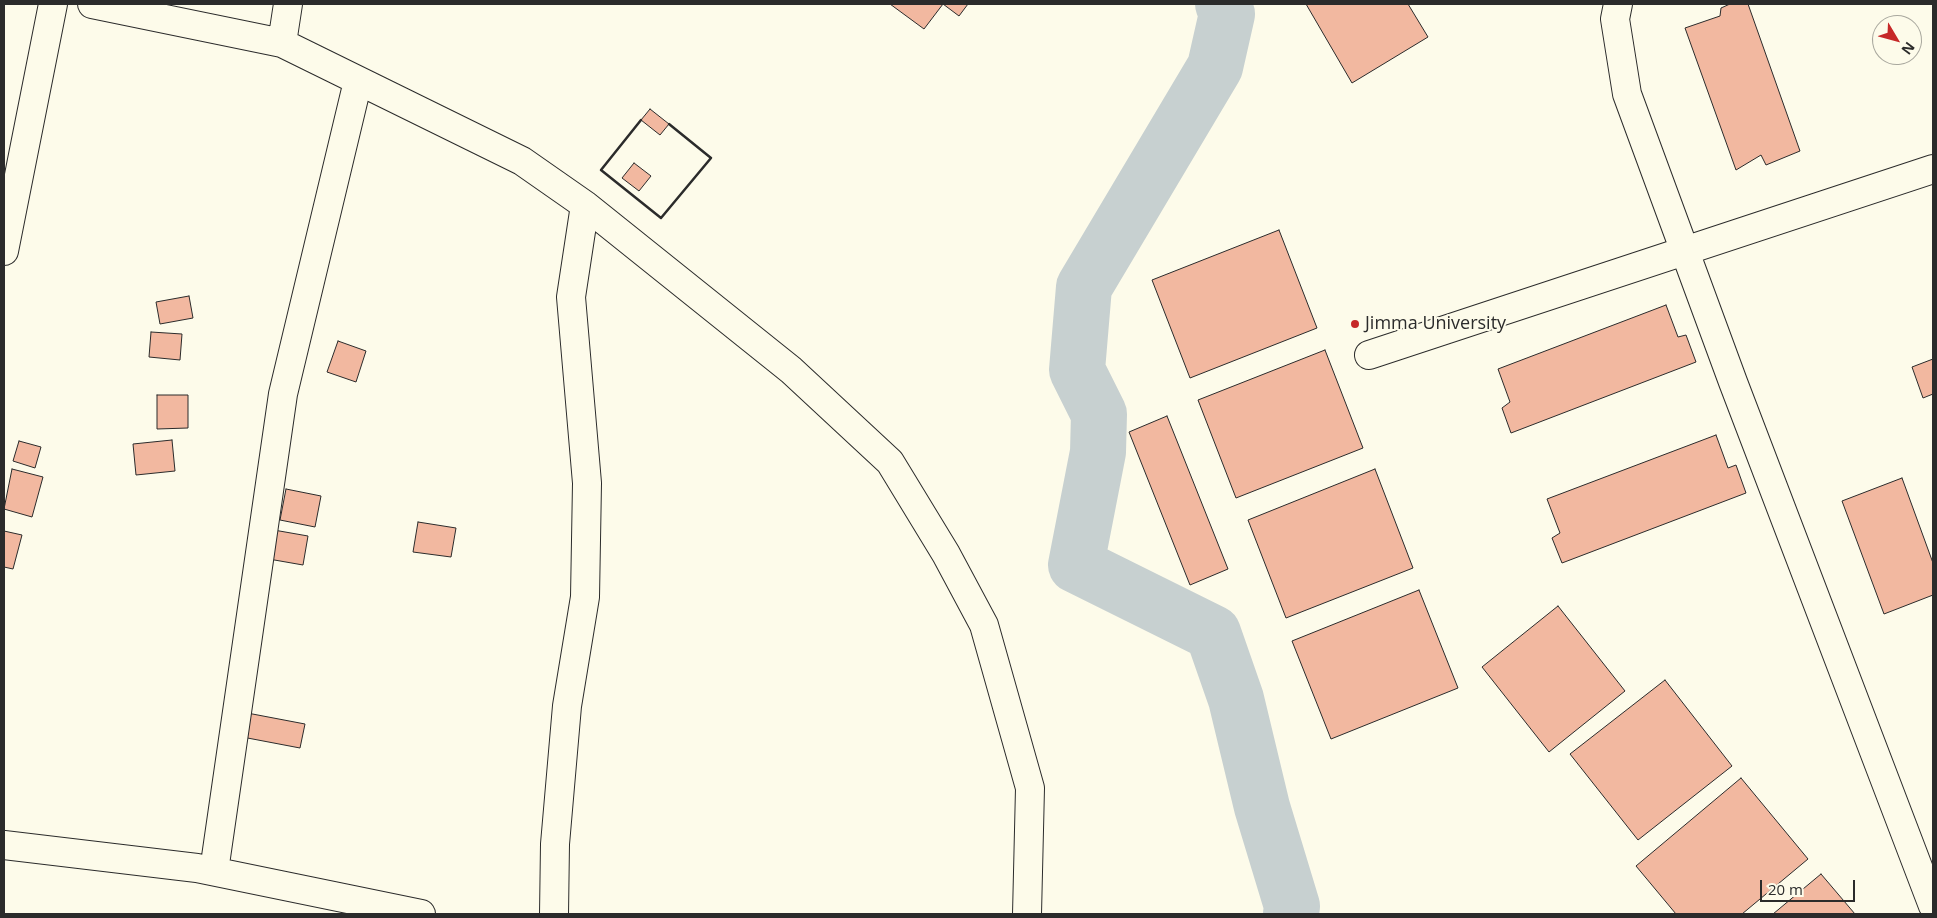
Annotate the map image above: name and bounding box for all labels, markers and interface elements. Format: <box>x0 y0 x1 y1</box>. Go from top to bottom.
north arrow <box>1872 15 1922 65</box>
text: N <box>1898 38 1920 59</box>
place label: Jimma University <box>1365 313 1506 335</box>
marker: Jimma University <box>1349 318 1361 330</box>
scale bar <box>1762 870 1857 902</box>
text: 20 m <box>1768 879 1803 899</box>

